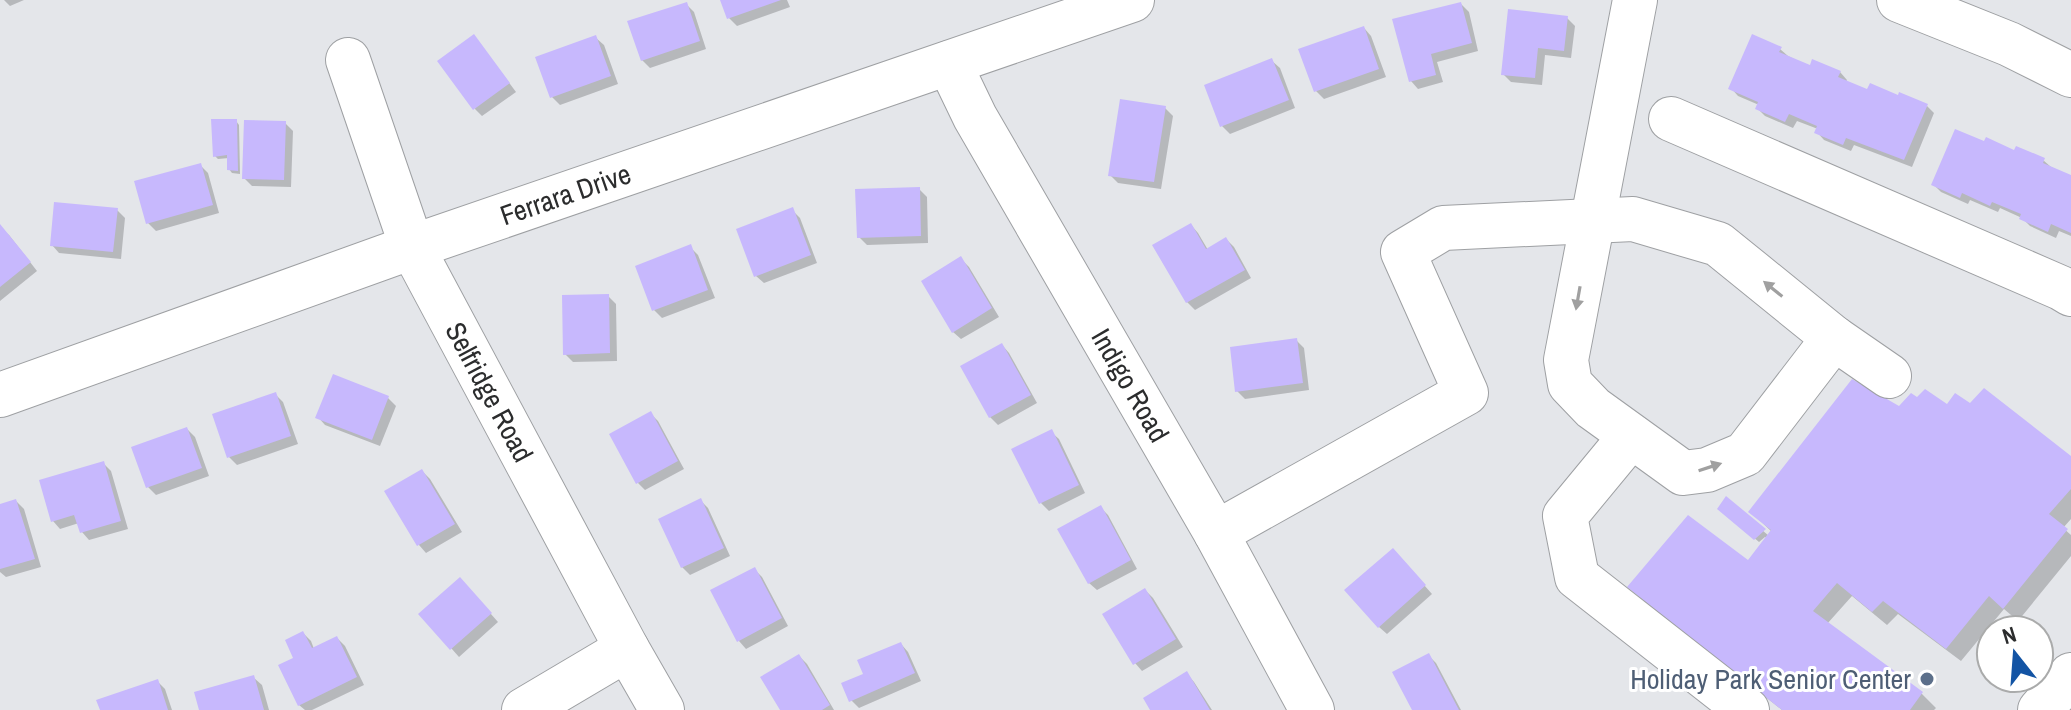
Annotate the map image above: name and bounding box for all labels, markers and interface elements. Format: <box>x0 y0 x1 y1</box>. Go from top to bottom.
street label: Ferrara Drive <box>495 154 636 234</box>
one-way arrow <box>1763 281 1783 298</box>
one-way arrow <box>1571 285 1583 310</box>
street label: Selfridge Road <box>437 315 542 468</box>
street label: Indigo Road <box>1083 322 1178 449</box>
one-way arrow <box>1699 461 1723 473</box>
north arrow <box>1975 614 2055 694</box>
text: N <box>1999 619 2020 651</box>
place label: Holiday Park Senior Center <box>1630 660 1911 698</box>
marker: Holiday Park Senior Center <box>1918 670 1936 688</box>

